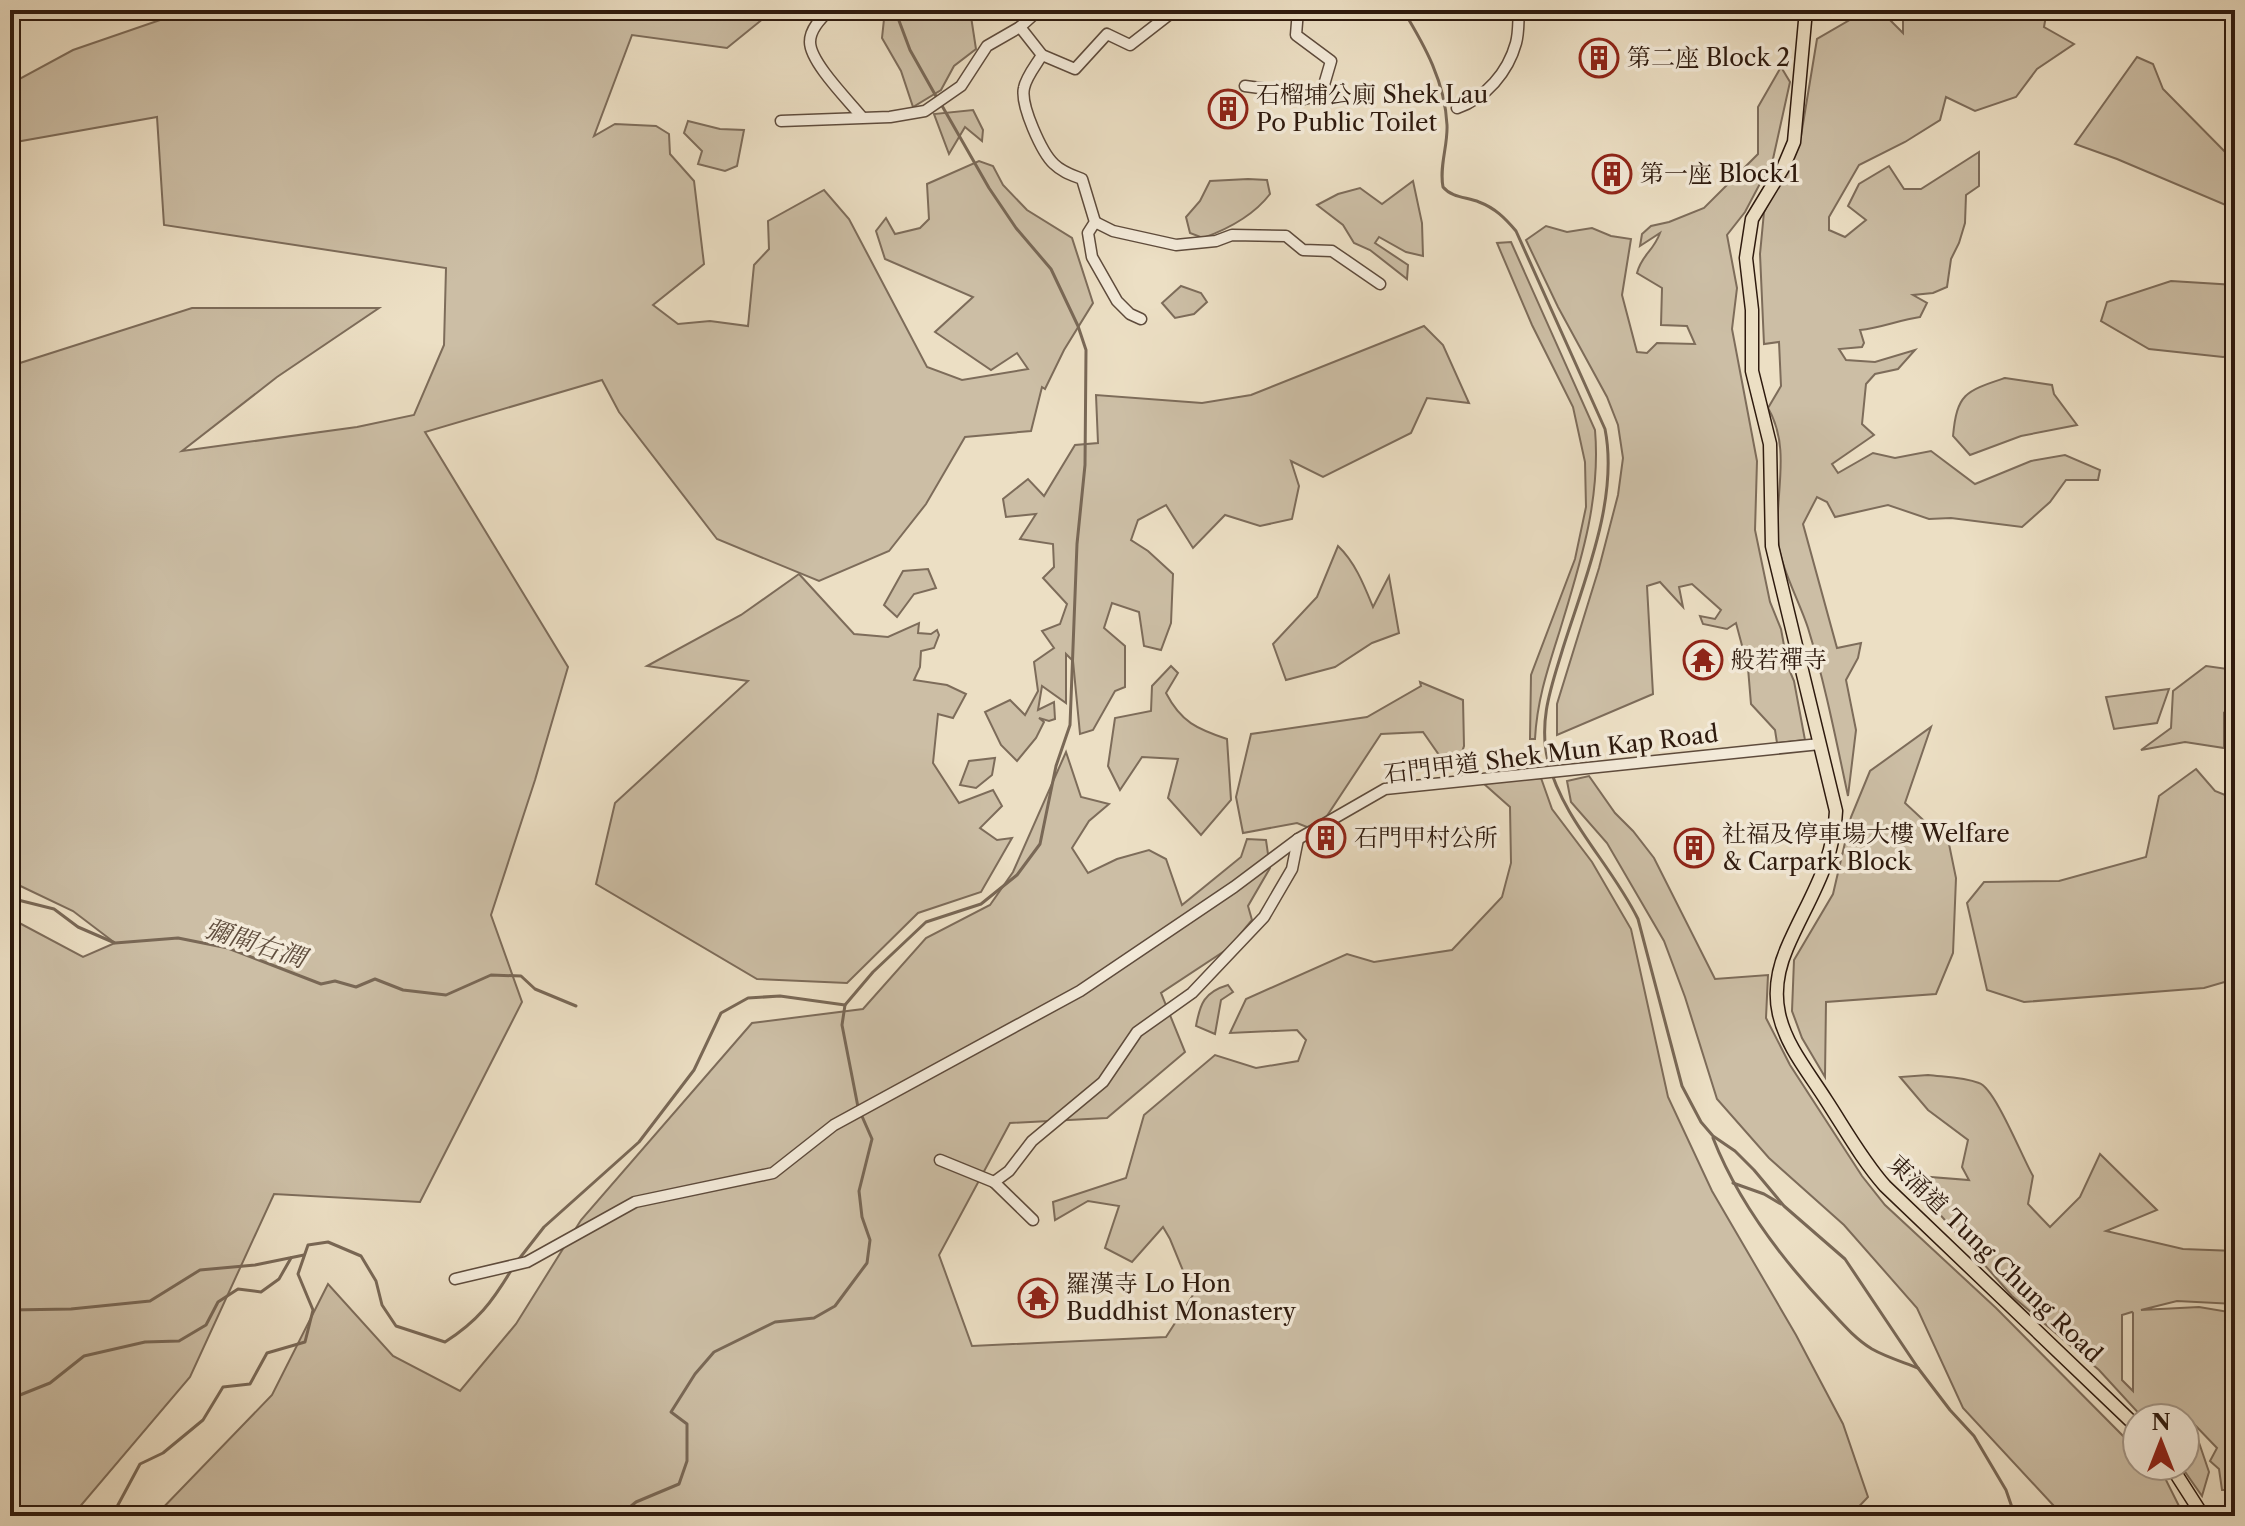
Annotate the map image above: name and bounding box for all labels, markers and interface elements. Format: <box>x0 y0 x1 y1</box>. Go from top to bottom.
building icon: 第二座 Block 2 <box>1578 37 1620 79</box>
place label: 第二座 Block 2 <box>1627 43 1790 72</box>
place label: 石榴埔公廁 Shek Lau Po Public Toilet <box>1256 80 1488 137</box>
building icon: 石榴埔公廁 Shek Lau Po Public Toilet <box>1207 88 1249 130</box>
building icon: 第一座 Block 1 <box>1591 153 1633 195</box>
place label: 第一座 Block 1 <box>1640 159 1799 188</box>
temple icon: 般若禪寺 <box>1682 639 1724 681</box>
place label: 般若禪寺 <box>1731 645 1827 674</box>
street label: 石門甲道 Shek Mun Kap Road <box>1382 719 1720 788</box>
building icon: 石門甲村公所 <box>1305 817 1347 859</box>
place label: 社福及停車場大樓 Welfare & Carpark Block <box>1722 819 2010 876</box>
place label: 石門甲村公所 <box>1354 823 1498 852</box>
building icon: 社福及停車場大樓 Welfare & Carpark Block <box>1673 827 1715 869</box>
water label: 彌閘右澗 <box>201 912 313 976</box>
street label: 東涌道 Tung Chung Road <box>1882 1149 2109 1369</box>
place label: 羅漢寺 Lo Hon Buddhist Monastery <box>1066 1269 1297 1326</box>
temple icon: 羅漢寺 Lo Hon Buddhist Monastery <box>1017 1277 1059 1319</box>
north arrow <box>2121 1402 2201 1482</box>
text: N <box>2151 1409 2171 1436</box>

